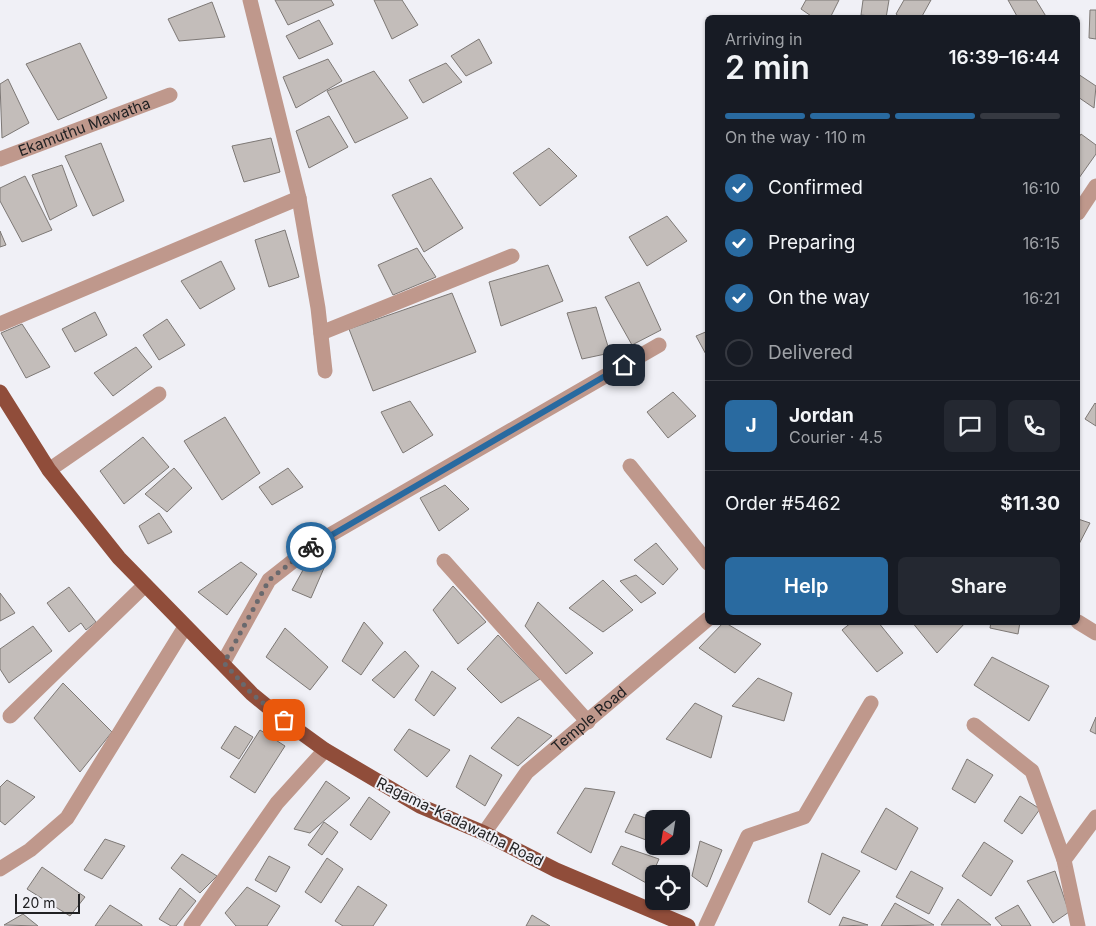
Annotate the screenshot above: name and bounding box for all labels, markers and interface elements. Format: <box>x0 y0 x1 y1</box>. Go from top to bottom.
text: Arriving in <box>725 29 802 49</box>
text: 16:39–16:44 <box>948 46 1060 69</box>
text: 2 min <box>725 48 810 87</box>
street label: Ekamuthu Mawatha <box>15 93 153 160</box>
text: On the way · 110 m <box>725 127 866 147</box>
icon: check <box>725 174 753 202</box>
text: Confirmed <box>768 176 863 199</box>
text: 16:10 <box>1022 178 1060 198</box>
icon: check <box>725 229 753 257</box>
text: Preparing <box>768 231 855 254</box>
text: 16:15 <box>1023 233 1060 253</box>
icon: check <box>725 284 753 312</box>
text: On the way <box>768 286 870 309</box>
text: 16:21 <box>1023 288 1060 308</box>
text: Delivered <box>768 341 853 364</box>
pin <box>603 344 645 386</box>
icon: home <box>610 351 638 379</box>
button: chat <box>944 400 996 452</box>
button: phone <box>1008 400 1060 452</box>
text: Jordan <box>789 404 854 427</box>
text: J <box>745 414 757 437</box>
text: Courier · 4.5 <box>789 427 883 447</box>
text: Order #5462 <box>725 492 841 515</box>
text: $11.30 <box>1000 492 1060 515</box>
courier <box>286 522 336 572</box>
icon: bike <box>297 533 325 561</box>
button: Help <box>725 557 888 615</box>
button: Share <box>898 557 1060 615</box>
street label: Temple Road <box>547 682 630 756</box>
pin <box>263 699 305 741</box>
icon: bag <box>270 706 298 734</box>
street label: Ragama-Kadawatha Road <box>374 773 547 870</box>
north arrow <box>645 810 690 855</box>
map controls <box>645 810 690 910</box>
button: locate <box>645 865 690 910</box>
scale bar <box>15 891 80 914</box>
text: 20 m <box>22 894 56 911</box>

